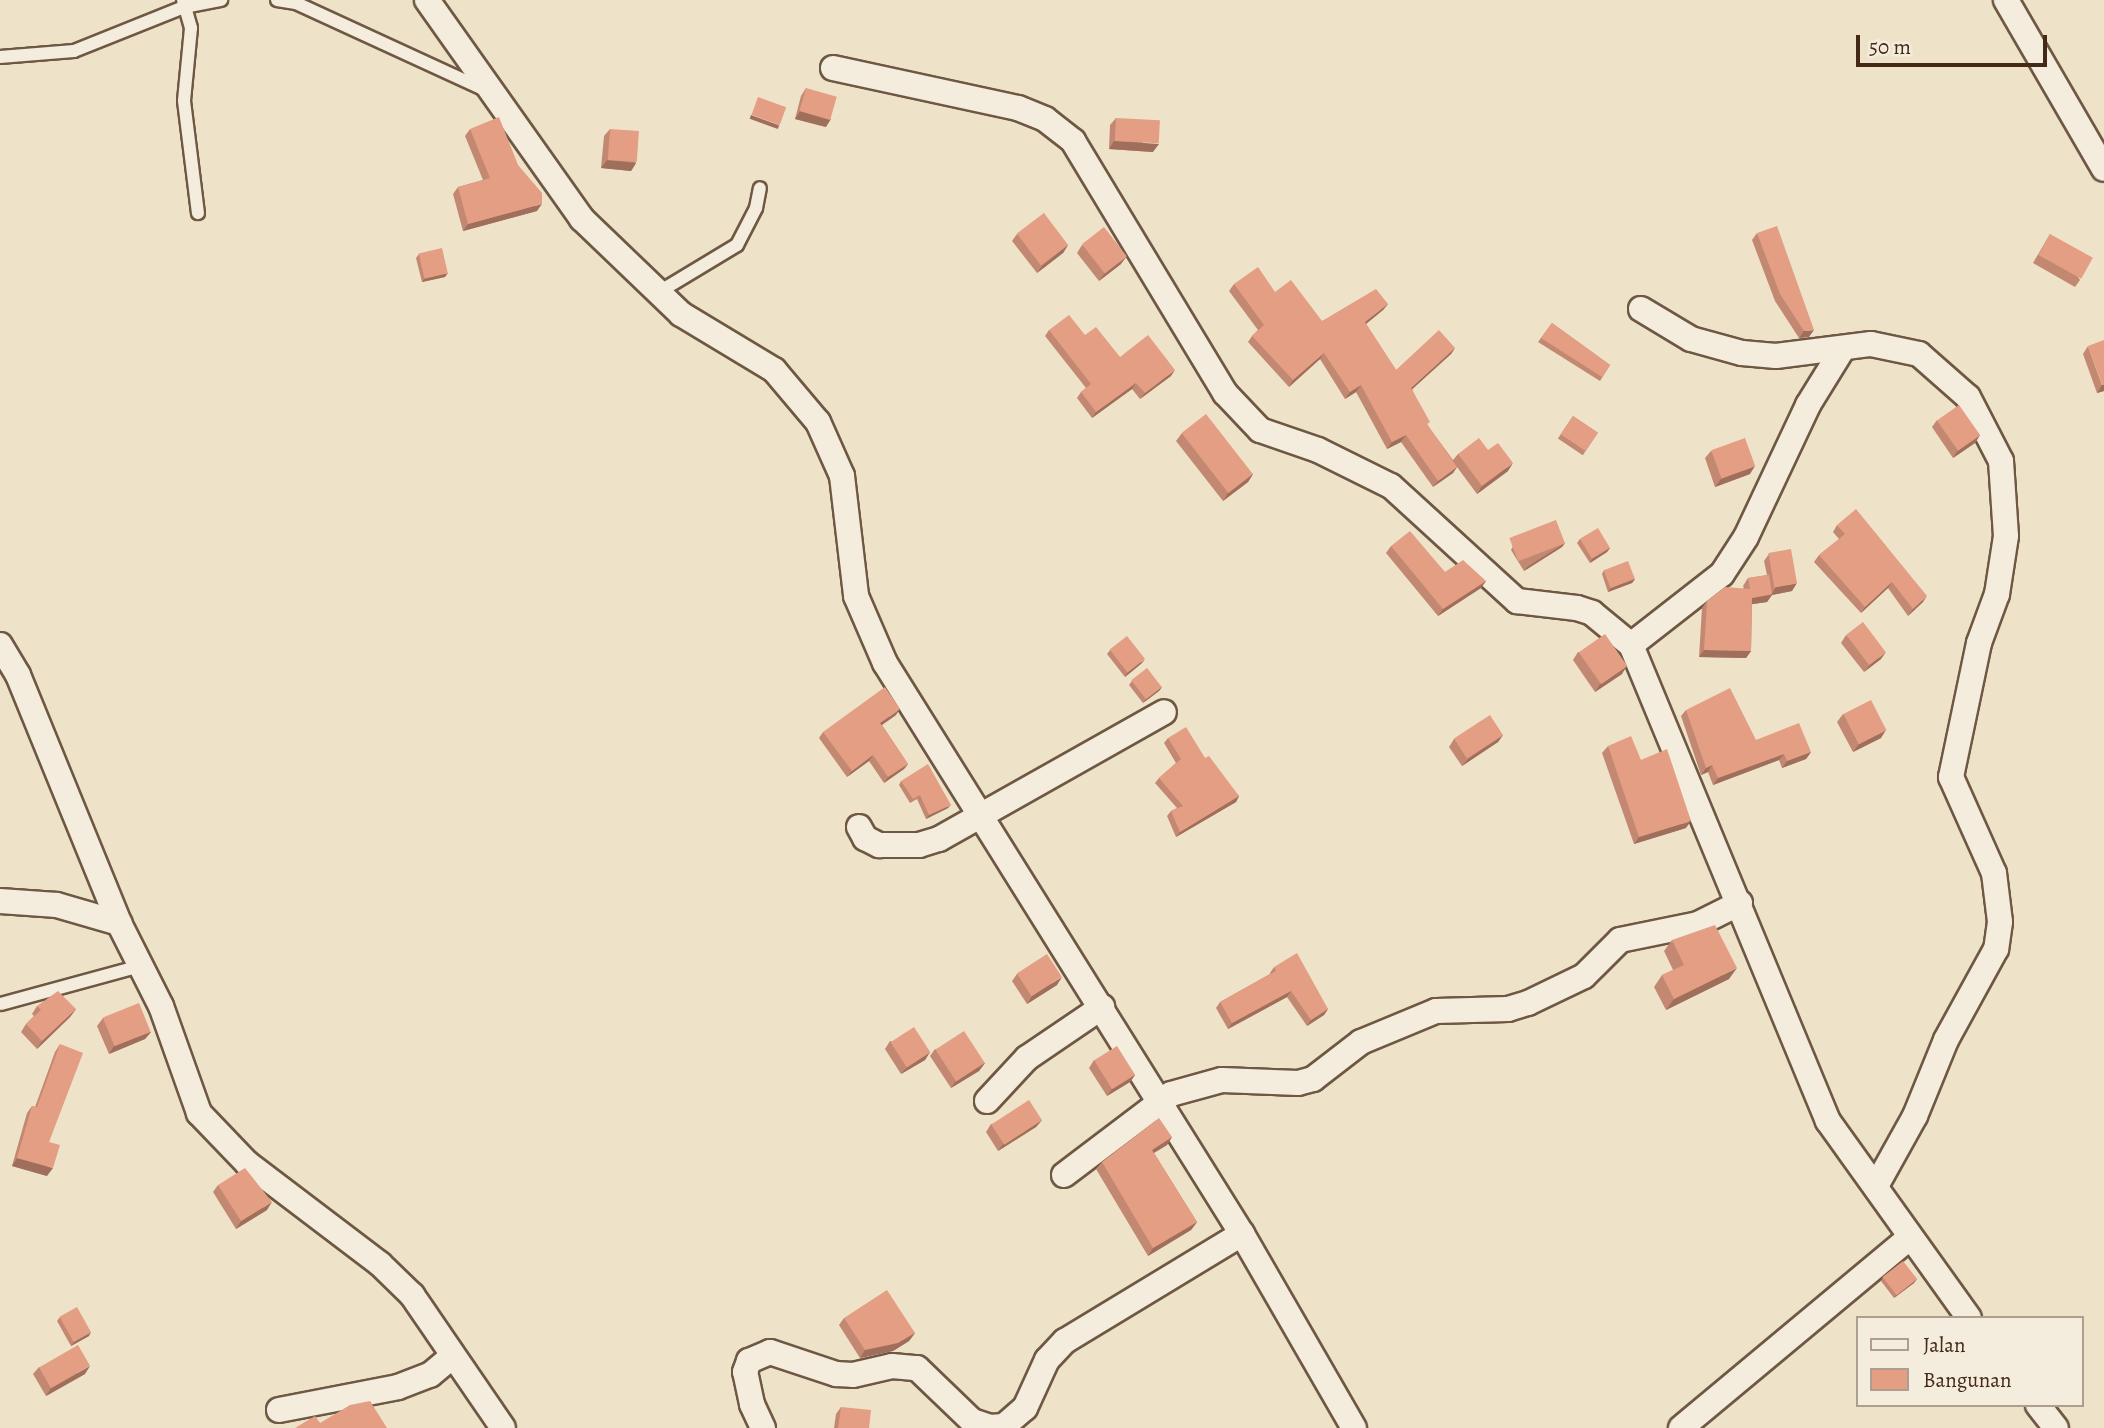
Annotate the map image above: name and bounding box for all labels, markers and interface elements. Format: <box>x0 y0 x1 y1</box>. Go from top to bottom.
scale bar <box>1859 21 2050 65</box>
text: 50 m <box>1869 33 1911 61</box>
legend <box>1856 1316 2083 1407</box>
text: Jalan <box>1923 1331 1965 1359</box>
text: Bangunan <box>1923 1366 2012 1394</box>

